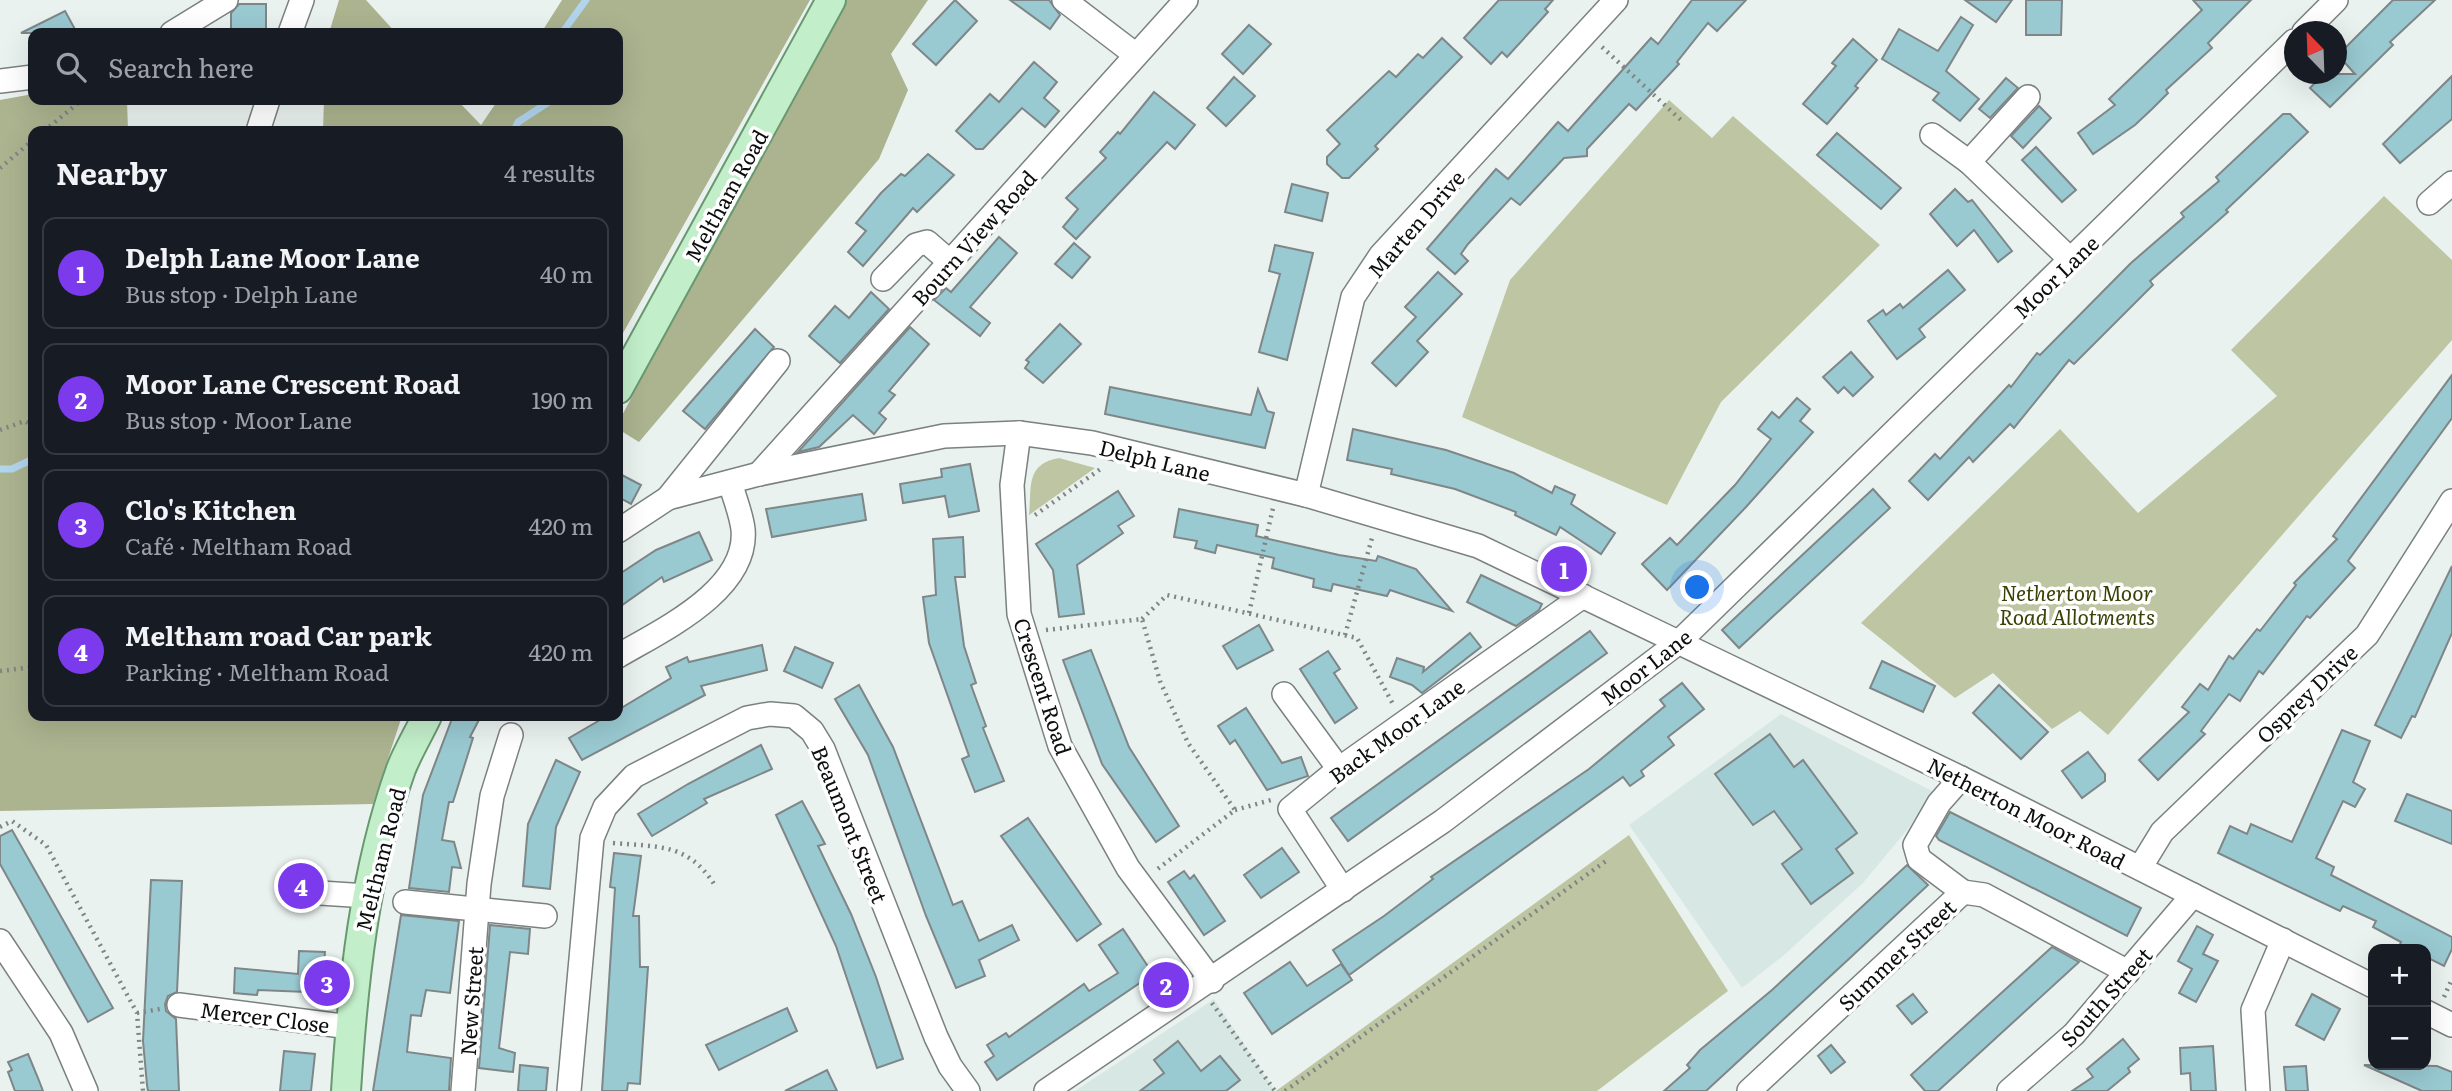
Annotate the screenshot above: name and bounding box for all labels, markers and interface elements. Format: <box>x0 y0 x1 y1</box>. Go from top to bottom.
north arrow <box>2284 21 2347 84</box>
search box <box>28 28 623 105</box>
text: Search here <box>108 47 254 86</box>
icon: search <box>52 48 90 86</box>
street label: Meltham Road <box>676 123 774 267</box>
text: Nearby <box>56 150 167 194</box>
text: 4 results <box>504 155 595 189</box>
street label: Bourn View Road <box>903 162 1043 312</box>
street label: Marten Drive <box>1359 162 1471 284</box>
street label: Moor Lane <box>2005 227 2105 325</box>
text: Delph Lane Moor Lane <box>125 237 420 276</box>
text: 1 <box>76 256 86 290</box>
text: 40 m <box>540 256 593 290</box>
text: Bus stop · Delph Lane <box>125 276 358 310</box>
text: Moor Lane Crescent Road <box>125 363 460 402</box>
text: 2 <box>75 382 87 416</box>
text: 190 m <box>531 382 593 416</box>
text: Bus stop · Moor Lane <box>125 402 352 436</box>
street label: Delph Lane <box>1096 430 1214 488</box>
text: Clo's Kitchen <box>125 489 297 528</box>
text: 3 <box>75 508 87 542</box>
text: 420 m <box>528 508 593 542</box>
text: Café · Meltham Road <box>125 528 352 562</box>
pin: 1 <box>1541 543 1587 595</box>
your location <box>1680 570 1714 604</box>
park label: Netherton Moor Road Allotments <box>1999 576 2155 631</box>
street label: Crescent Road <box>1007 613 1081 759</box>
text: Meltham road Car park <box>125 615 432 654</box>
street label: Moor Lane <box>1593 620 1697 712</box>
text: 4 <box>74 634 88 668</box>
text: 420 m <box>528 634 593 668</box>
street label: Osprey Drive <box>2248 637 2364 749</box>
text: Parking · Meltham Road <box>125 654 389 688</box>
street label: Back Moor Lane <box>1322 670 1470 790</box>
street label: Beaumont Street <box>805 741 897 908</box>
street label: Netherton Moor Road <box>1923 749 2132 876</box>
street label: Meltham Road <box>346 784 412 934</box>
pin: 4 <box>278 860 324 912</box>
street label: Summer Street <box>1830 891 1962 1017</box>
street label: South Street <box>2052 939 2158 1052</box>
map controls <box>2368 944 2431 1070</box>
button: + <box>2368 944 2431 1007</box>
street label: New Street <box>451 945 489 1057</box>
pin: 3 <box>304 957 350 1009</box>
pin: 2 <box>1143 959 1189 1011</box>
street label: Mercer Close <box>199 993 331 1039</box>
button: − <box>2368 1007 2431 1070</box>

